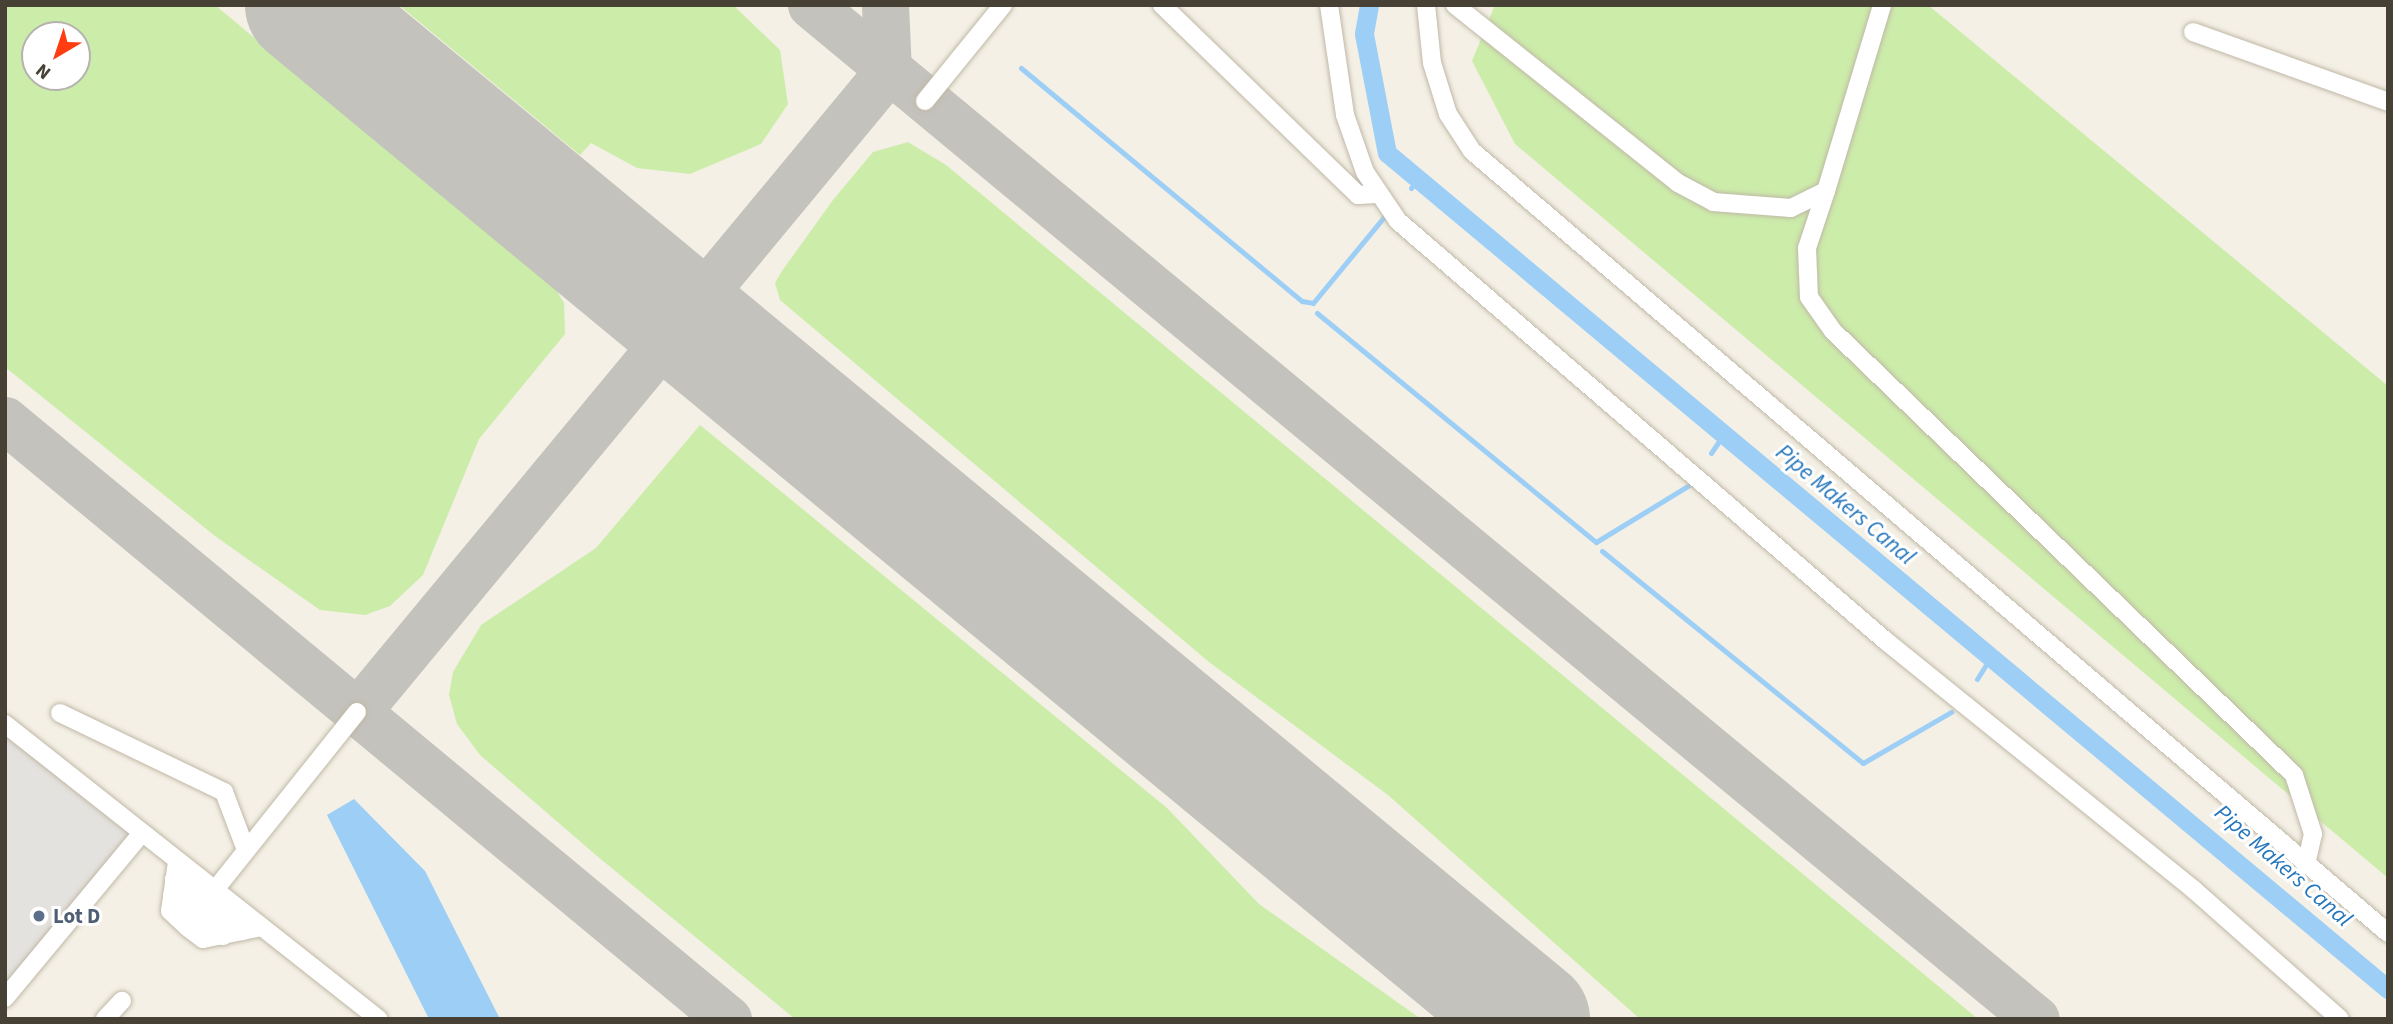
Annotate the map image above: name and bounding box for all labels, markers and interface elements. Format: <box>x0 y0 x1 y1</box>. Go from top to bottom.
north arrow <box>21 21 91 91</box>
text: N <box>30 57 57 86</box>
water label: Pipe Makers Canal <box>1770 439 1920 571</box>
water label: Pipe Makers Canal <box>2209 799 2357 933</box>
place label: Lot D <box>53 903 100 929</box>
marker: Lot D <box>31 908 47 924</box>

